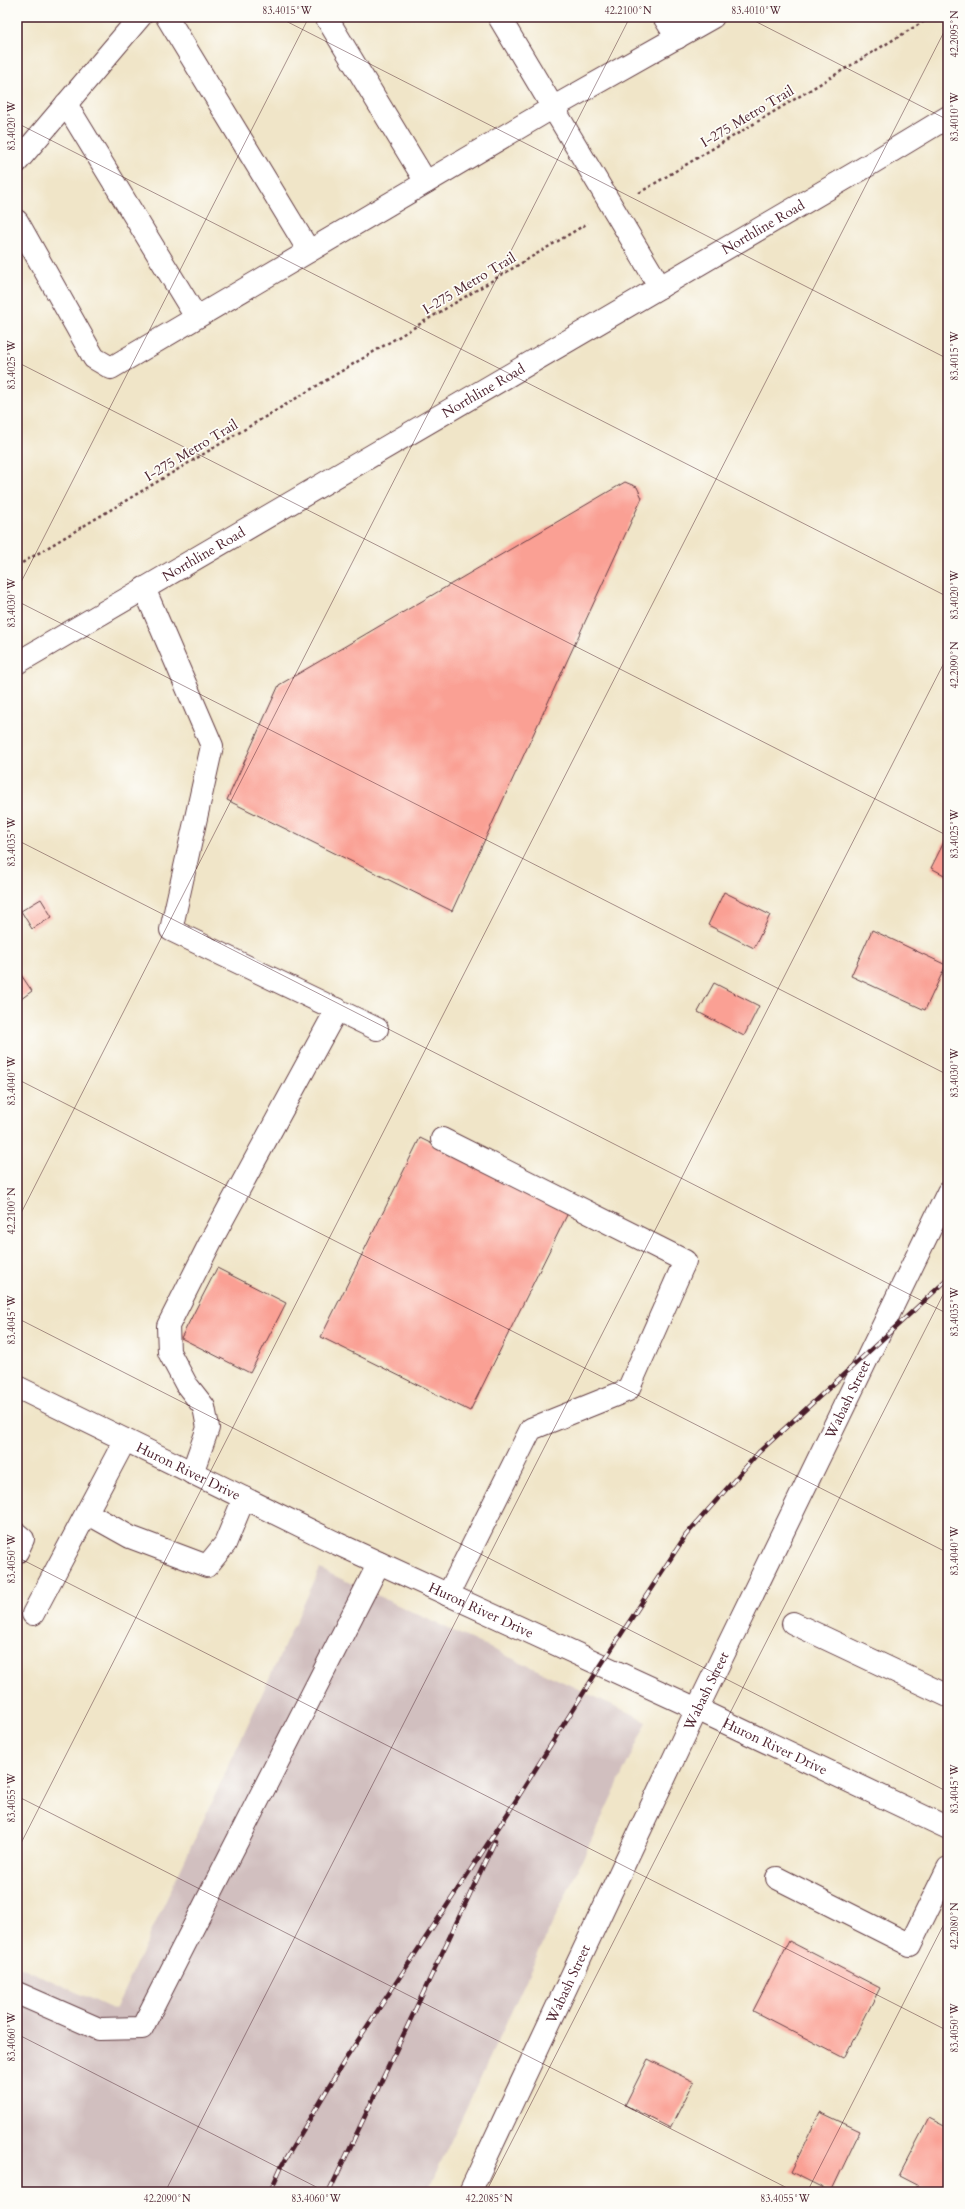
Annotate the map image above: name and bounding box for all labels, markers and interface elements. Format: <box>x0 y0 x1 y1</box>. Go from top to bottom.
text: 83.4015°W <box>262 4 313 18</box>
text: 42.2100°N <box>605 4 652 18</box>
text: 83.4010°W <box>731 4 782 18</box>
text: 42.2095°N <box>948 10 962 57</box>
street label: I-275 Metro Trail <box>697 81 798 152</box>
text: 83.4010°W <box>948 91 962 142</box>
text: 83.4020°W <box>5 100 19 151</box>
street label: Northline Road <box>718 195 809 259</box>
street label: I-275 Metro Trail <box>419 248 520 319</box>
text: 83.4015°W <box>948 330 962 381</box>
text: 83.4025°W <box>5 339 19 390</box>
street label: Northline Road <box>438 359 529 423</box>
street label: I-275 Metro Trail <box>141 415 242 486</box>
street label: Northline Road <box>159 522 249 586</box>
text: 83.4020°W <box>948 569 962 620</box>
text: 83.4030°W <box>5 577 19 628</box>
text: 42.2090°N <box>948 641 962 688</box>
text: 83.4025°W <box>948 808 962 859</box>
text: 83.4035°W <box>5 816 19 867</box>
text: 83.4030°W <box>948 1047 962 1098</box>
text: 83.4040°W <box>5 1055 19 1106</box>
text: 42.2100°N <box>5 1187 19 1234</box>
text: 83.4035°W <box>948 1286 962 1337</box>
text: 83.4045°W <box>5 1294 19 1345</box>
street label: Wabash Street <box>820 1357 875 1443</box>
street label: Huron River Drive <box>133 1438 244 1505</box>
text: 83.4040°W <box>948 1525 962 1576</box>
text: 83.4050°W <box>5 1533 19 1584</box>
street label: Huron River Drive <box>425 1578 537 1643</box>
street label: Wabash Street <box>679 1648 734 1734</box>
street label: Huron River Drive <box>720 1714 830 1779</box>
text: 83.4045°W <box>948 1763 962 1814</box>
text: 83.4055°W <box>5 1772 19 1823</box>
text: 42.2080°N <box>948 1902 962 1949</box>
street label: Wabash Street <box>541 1941 595 2027</box>
text: 83.4050°W <box>948 2002 962 2053</box>
text: 83.4060°W <box>5 2011 19 2062</box>
text: 42.2090°N <box>144 2192 191 2206</box>
text: 83.4060°W <box>291 2192 342 2206</box>
text: 42.2085°N <box>466 2192 513 2206</box>
text: 83.4055°W <box>760 2192 811 2206</box>

